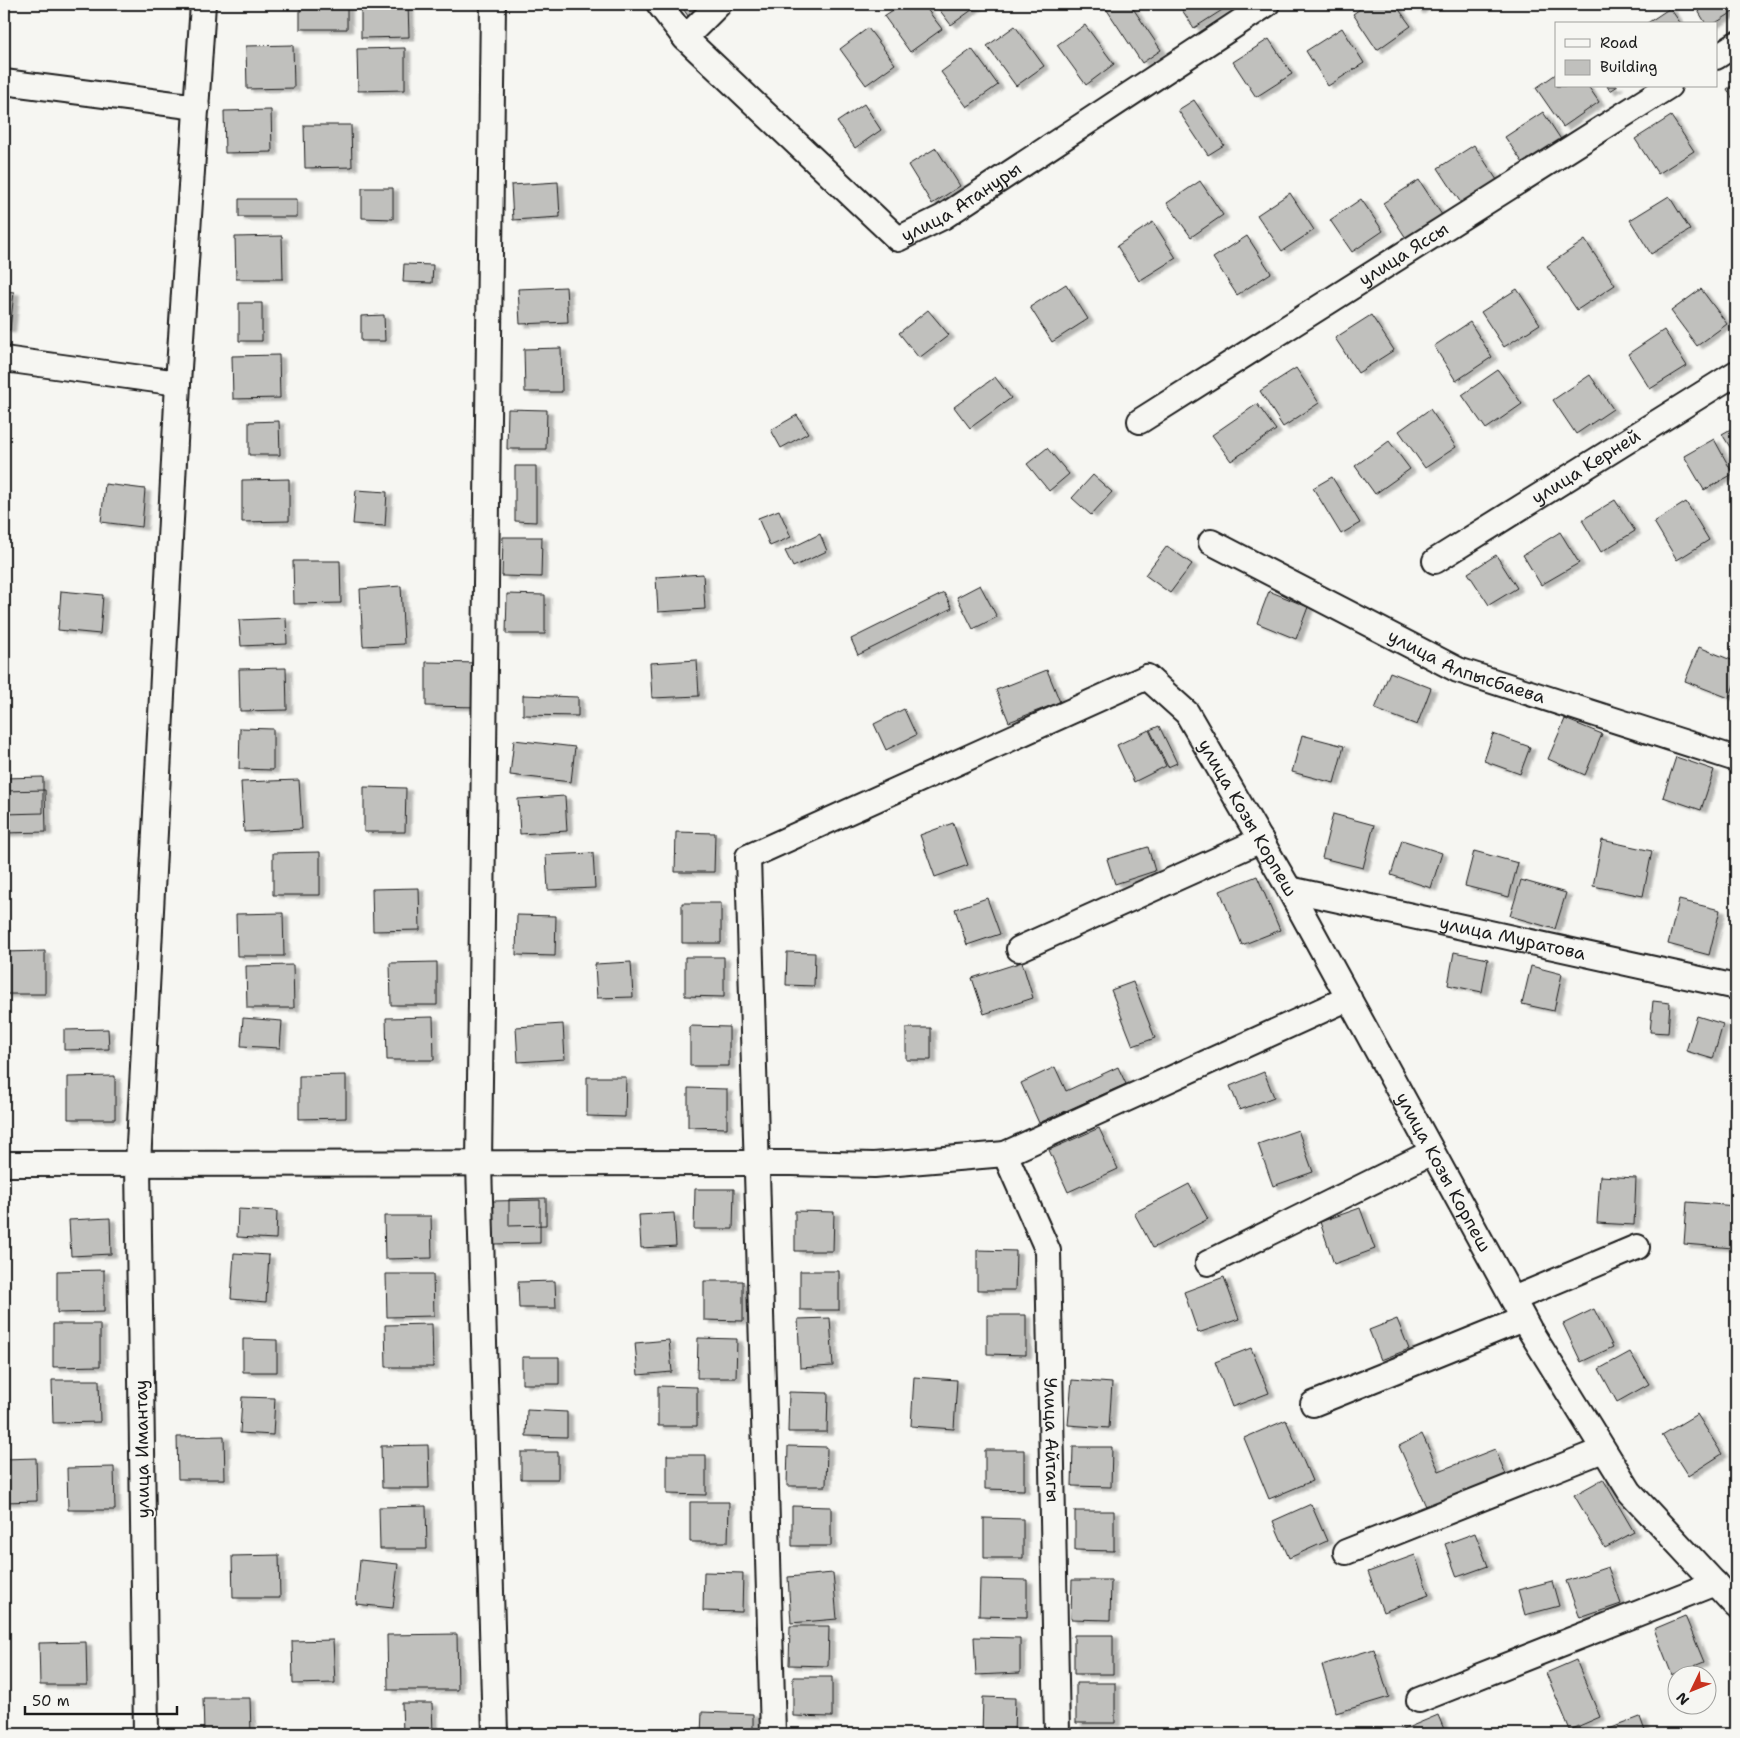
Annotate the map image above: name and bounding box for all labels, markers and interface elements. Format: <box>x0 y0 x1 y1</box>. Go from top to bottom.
legend <box>1555 22 1718 88</box>
text: Road <box>1600 33 1638 53</box>
text: Building <box>1600 57 1657 77</box>
street label: улица Атануры <box>897 157 1026 248</box>
street label: улица Яссы <box>1354 217 1453 291</box>
street label: улица Керней <box>1527 424 1645 510</box>
street label: улица Алпысбаева <box>1384 624 1548 709</box>
street label: улица Козы Корпеш <box>1193 735 1303 901</box>
street label: улица Муратова <box>1437 910 1588 966</box>
street label: улица Козы Корпеш <box>1390 1088 1497 1256</box>
street label: Улица Айтагы <box>1038 1377 1065 1503</box>
street label: улица Имантау <box>129 1379 155 1519</box>
north arrow <box>1668 1666 1718 1716</box>
scale bar <box>25 1683 178 1715</box>
text: N <box>1672 1689 1693 1709</box>
text: 50 m <box>32 1691 70 1711</box>

